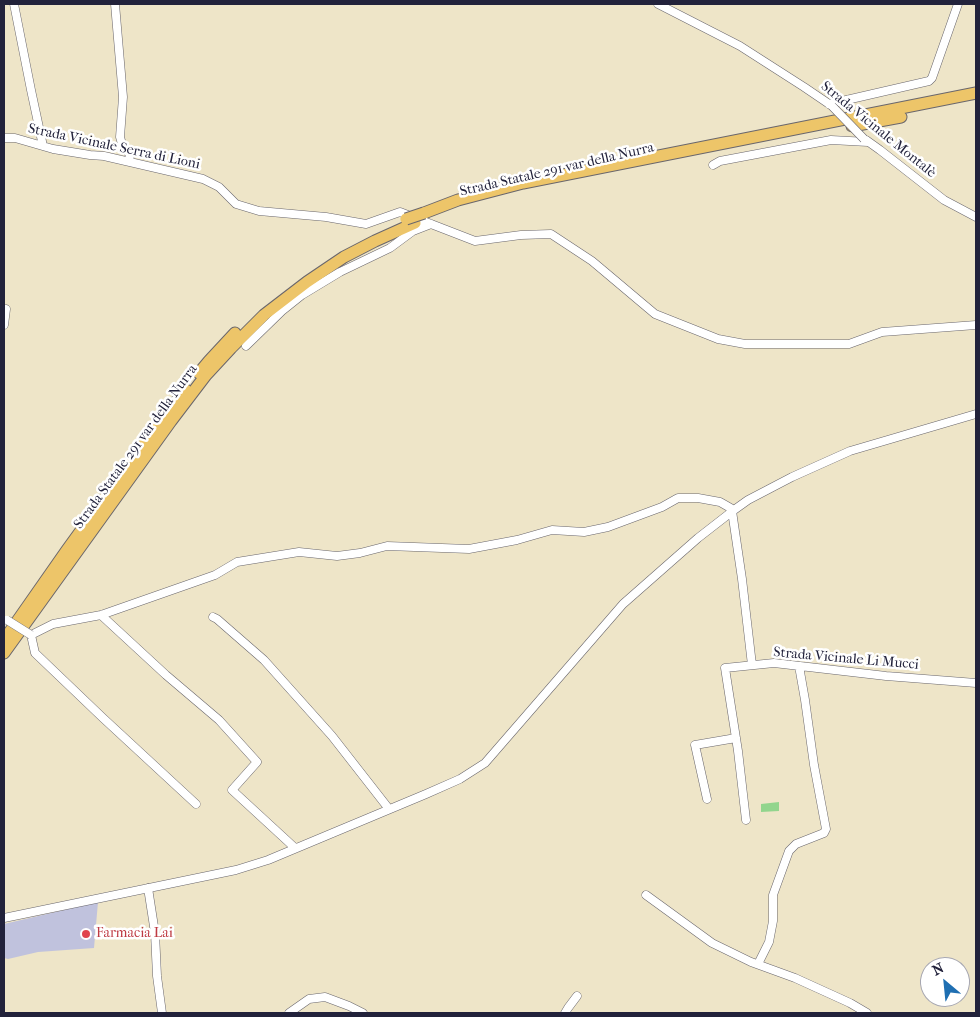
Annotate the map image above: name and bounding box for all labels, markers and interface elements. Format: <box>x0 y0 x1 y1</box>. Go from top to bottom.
street label: Strada Vicinale Montalè <box>817 78 939 182</box>
street label: Strada Vicinale Serra di Lioni <box>26 121 202 173</box>
street label: Strada Statale 291 var della Nurra <box>458 139 656 201</box>
street label: Strada Statale 291 var della Nurra <box>71 362 201 532</box>
street label: Strada Vicinale Li Mucci <box>773 644 919 674</box>
place label: Farmacia Lai <box>96 926 173 942</box>
marker: Farmacia Lai <box>80 928 92 940</box>
north arrow <box>920 957 970 1007</box>
text: N <box>930 959 947 979</box>

